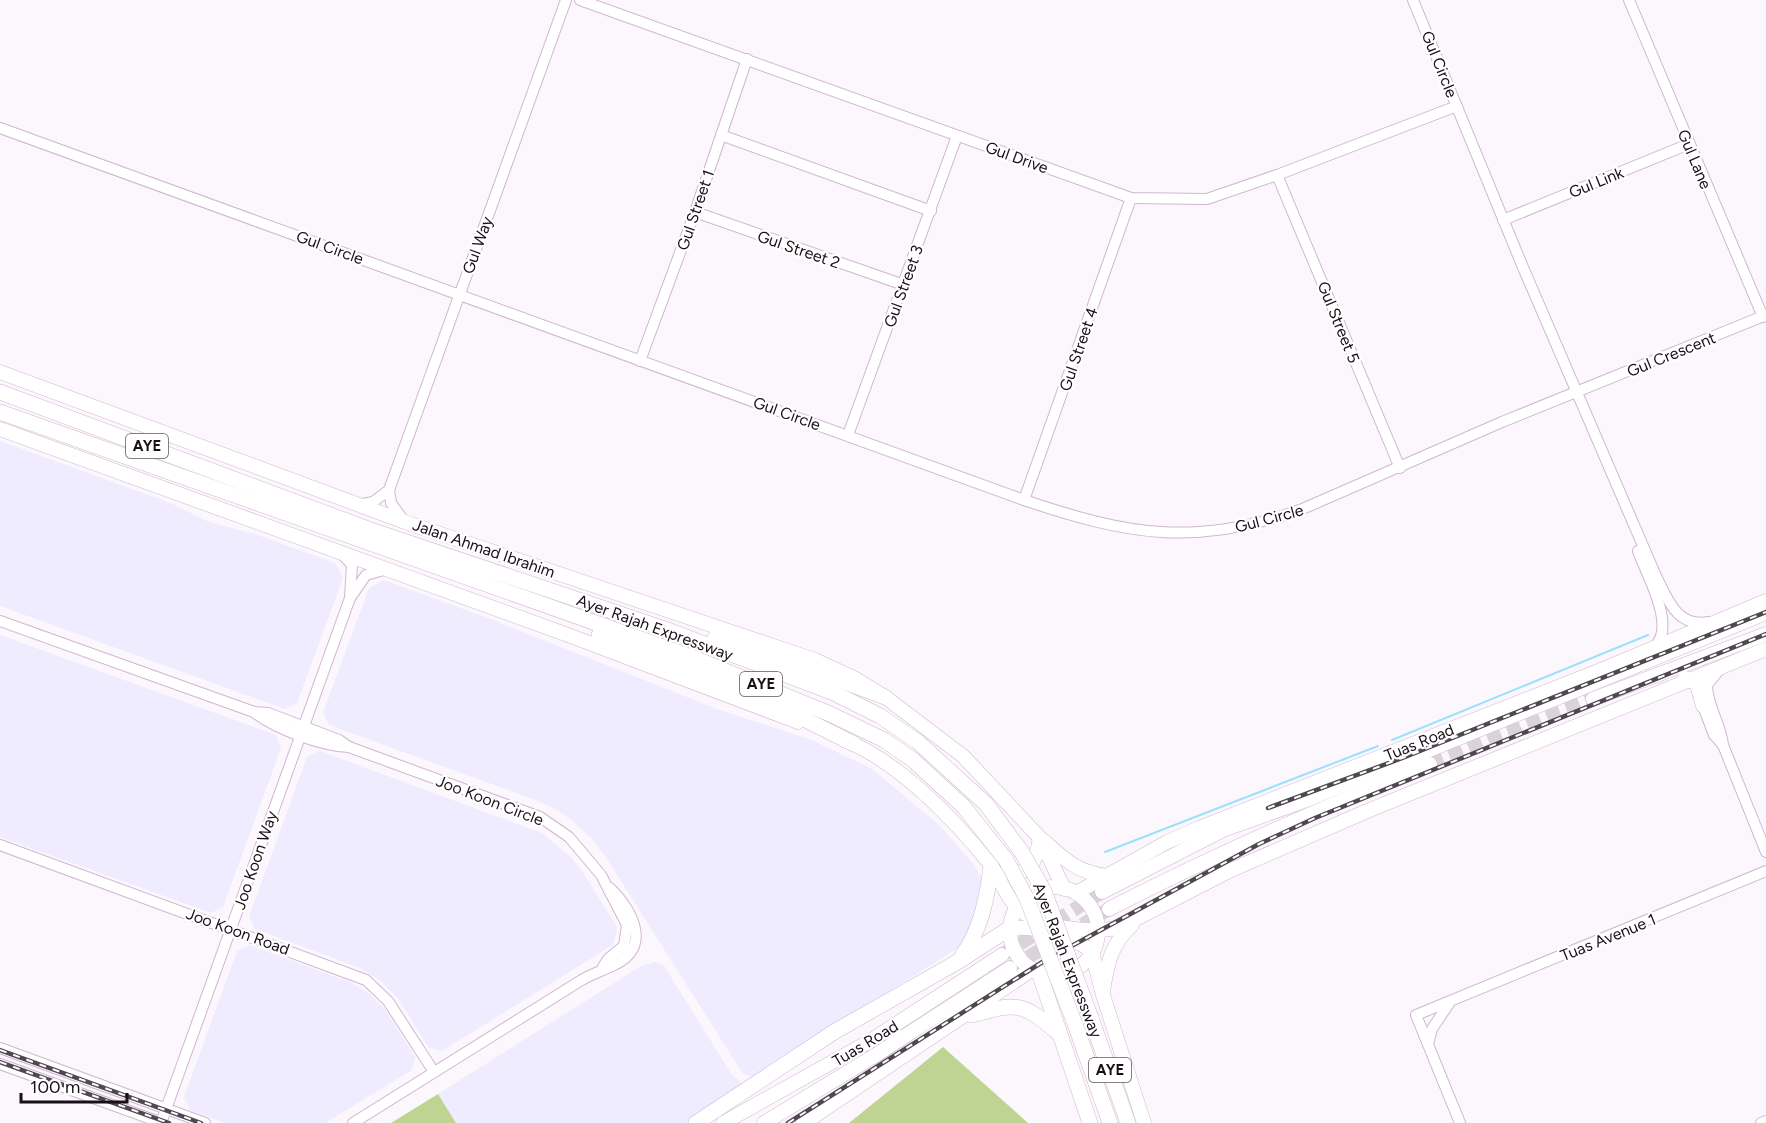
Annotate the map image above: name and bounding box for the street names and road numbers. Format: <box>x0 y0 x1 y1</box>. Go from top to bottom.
street label: Gul Circle <box>1418 28 1462 100</box>
street label: Gul Lane <box>1674 127 1716 192</box>
street label: Gul Drive <box>983 137 1051 178</box>
street label: Gul Link <box>1566 163 1627 202</box>
street label: Gul Street 1 <box>673 167 718 253</box>
street label: Gul Way <box>458 213 497 276</box>
street label: Gul Street 2 <box>755 226 843 272</box>
street label: Gul Circle <box>294 227 366 268</box>
street label: Gul Street 3 <box>880 243 927 330</box>
street label: Gul Street 5 <box>1314 279 1364 366</box>
street label: Gul Street 4 <box>1055 305 1102 394</box>
street label: Gul Crescent <box>1624 328 1718 381</box>
street label: Gul Circle <box>751 393 823 434</box>
road number: AYE <box>126 434 168 458</box>
street label: Gul Circle <box>1233 500 1306 537</box>
street label: Jalan Ahmad Ibrahim <box>410 515 558 582</box>
street label: Ayer Rajah Expressway <box>574 590 736 665</box>
road number: AYE <box>740 672 782 696</box>
street label: Tuas Road <box>1382 720 1457 765</box>
street label: Joo Koon Circle <box>433 771 546 830</box>
street label: Joo Koon Way <box>230 808 281 912</box>
street label: Ayer Rajah Expressway <box>1029 880 1106 1041</box>
street label: Joo Koon Road <box>184 904 292 959</box>
street label: Tuas Avenue 1 <box>1558 910 1659 965</box>
street label: Tuas Road <box>829 1016 902 1070</box>
road number: AYE <box>1089 1058 1131 1082</box>

